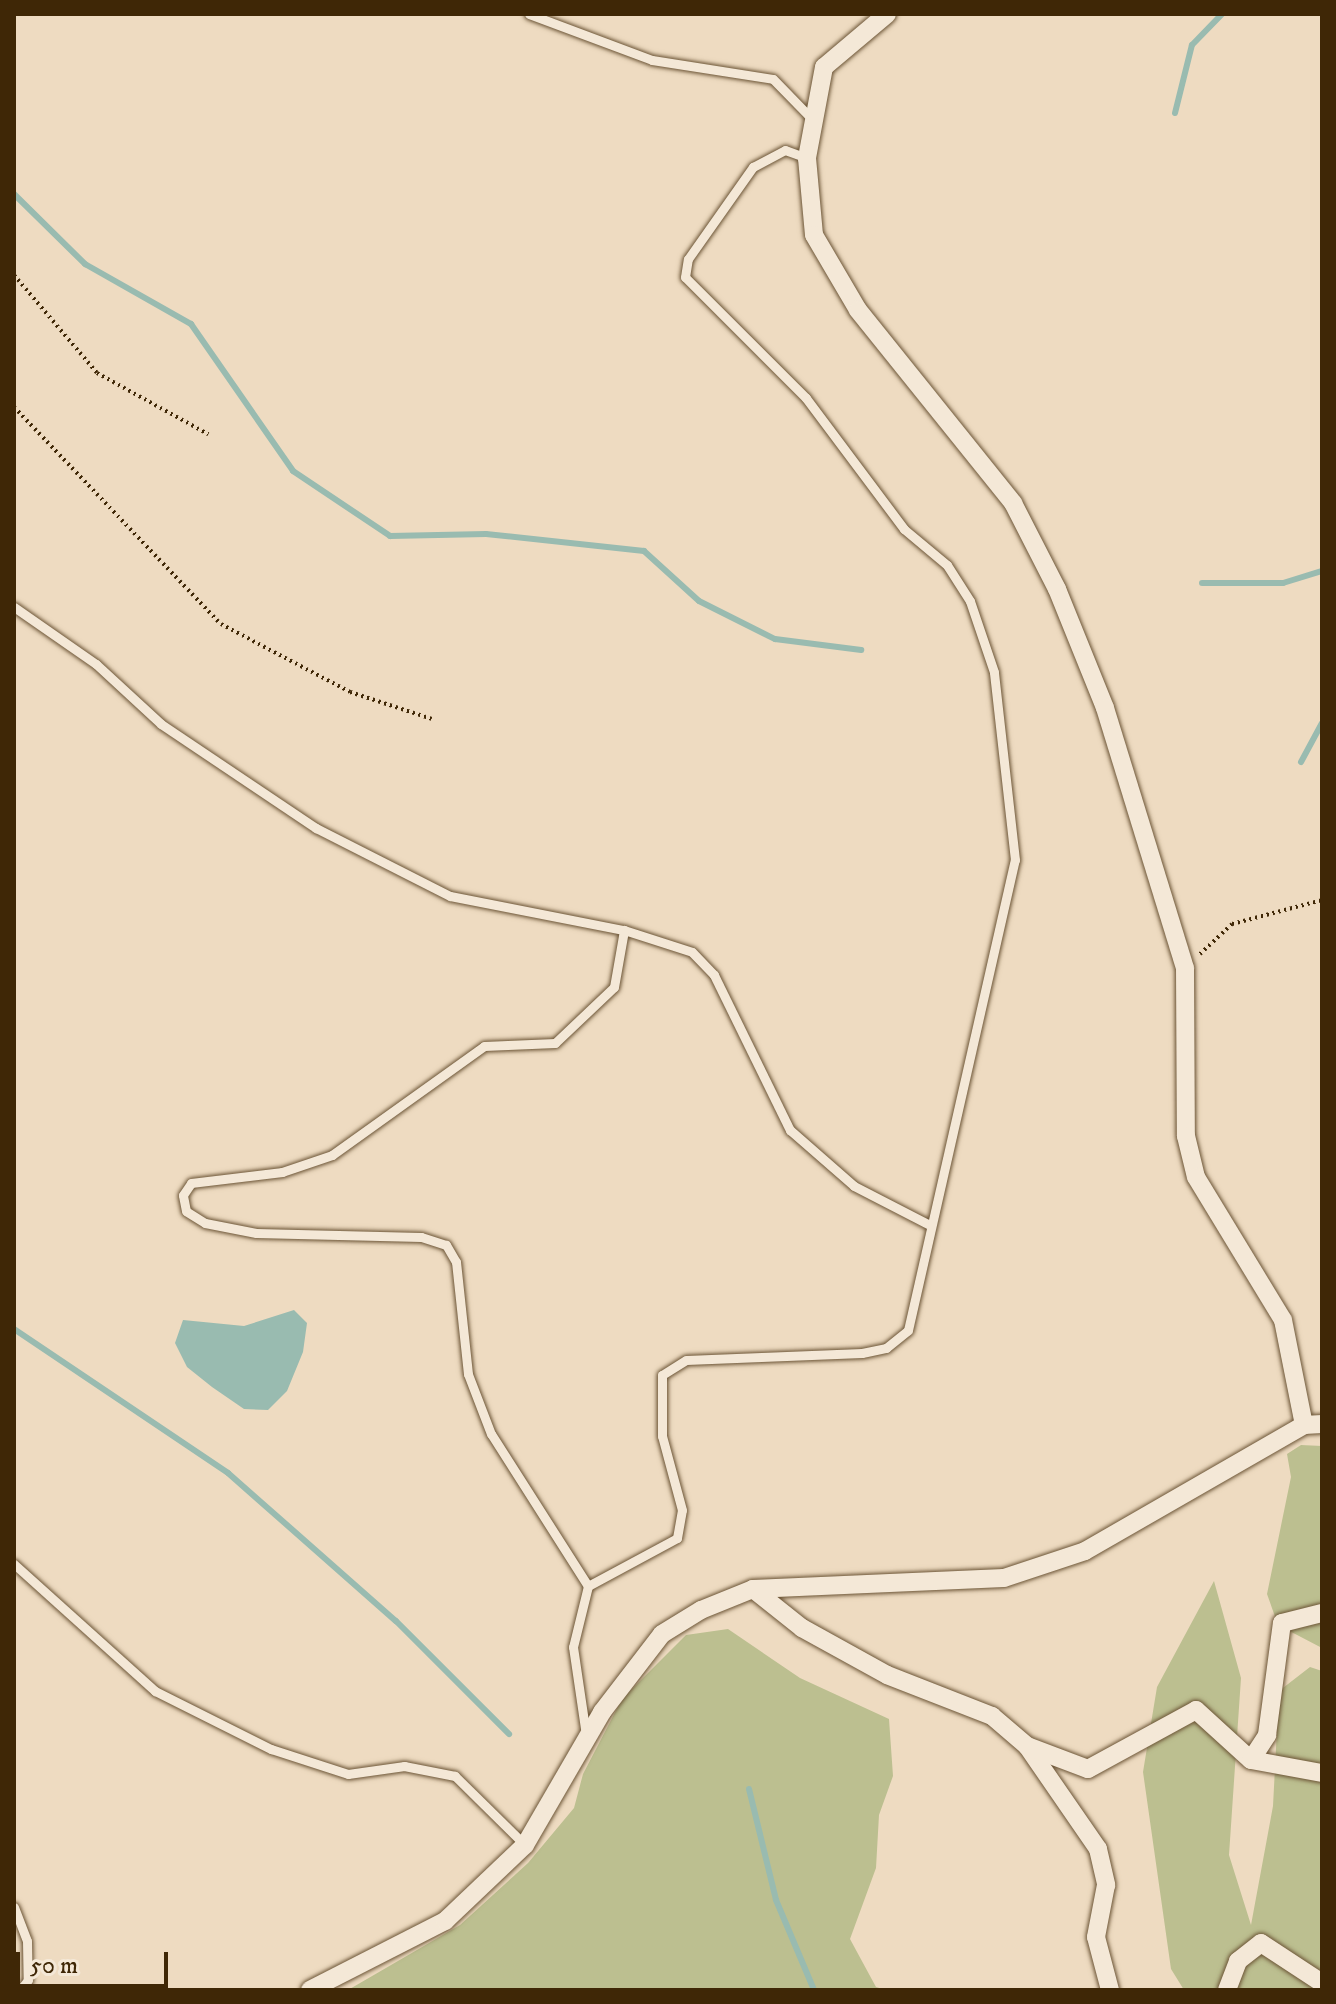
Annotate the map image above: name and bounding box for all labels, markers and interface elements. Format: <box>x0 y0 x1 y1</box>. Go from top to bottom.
scale bar <box>20 1936 172 1986</box>
text: 50 m <box>30 1951 78 1981</box>

